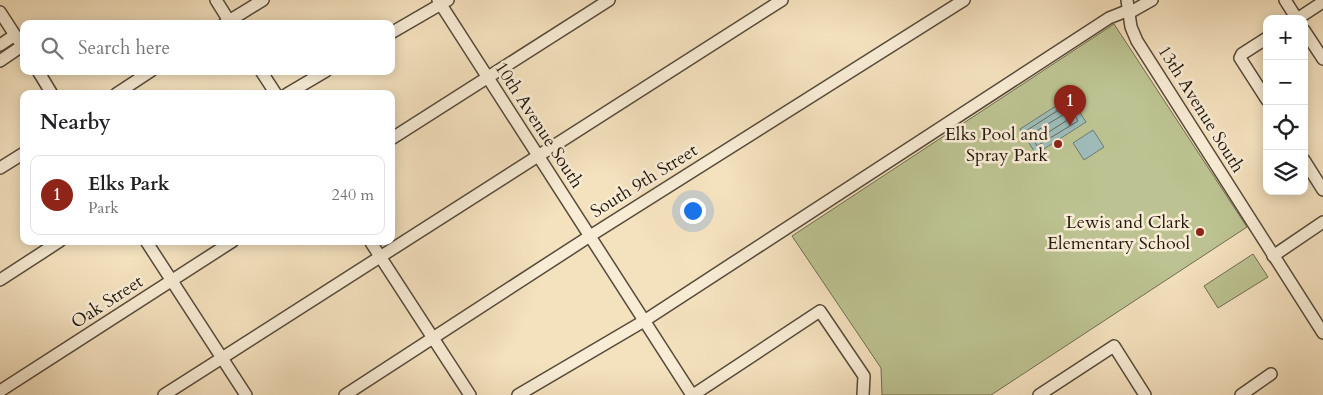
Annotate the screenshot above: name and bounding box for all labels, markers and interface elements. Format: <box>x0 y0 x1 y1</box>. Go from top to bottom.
map controls <box>1263 15 1308 195</box>
button: + <box>1263 15 1308 60</box>
search box <box>20 20 395 75</box>
icon: search <box>38 34 66 62</box>
text: Search here <box>78 35 170 61</box>
street label: 13th Avenue South <box>1152 40 1250 178</box>
street label: 10th Avenue South <box>489 57 589 193</box>
button: − <box>1263 60 1308 105</box>
pin: 1 <box>1054 85 1086 126</box>
button: locate <box>1263 105 1308 150</box>
text: Nearby <box>40 108 111 137</box>
place label: Elks Pool and Spray Park <box>945 122 1048 168</box>
street label: South 9th Street <box>586 138 703 224</box>
marker: Elks Pool and Spray Park <box>1052 138 1064 150</box>
button: layers <box>1263 150 1308 195</box>
text: Elks Park <box>88 171 170 197</box>
text: 1 <box>53 184 61 206</box>
text: 240 m <box>332 184 374 206</box>
text: Park <box>88 197 119 219</box>
your location <box>680 198 706 224</box>
place label: Lewis and Clark Elementary School <box>1047 210 1190 256</box>
marker: Lewis and Clark Elementary School <box>1194 226 1206 238</box>
street label: Oak Street <box>66 269 148 335</box>

